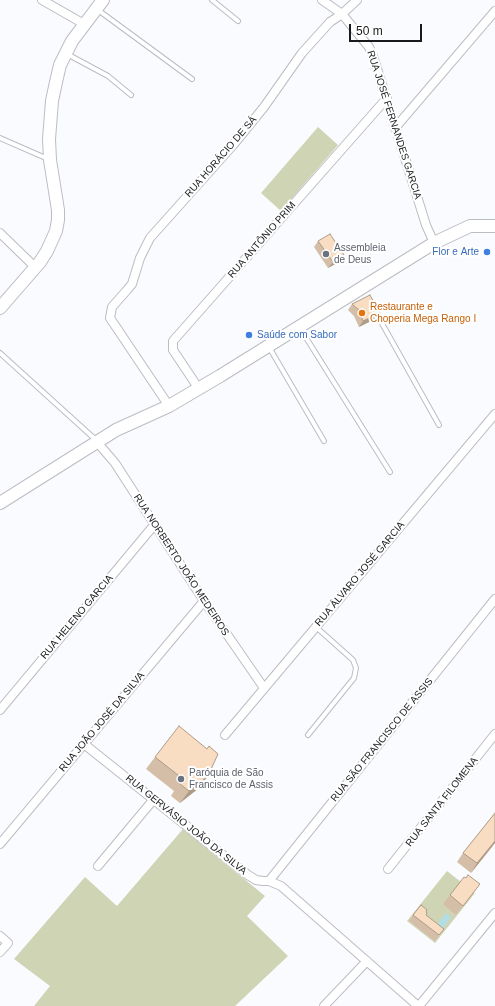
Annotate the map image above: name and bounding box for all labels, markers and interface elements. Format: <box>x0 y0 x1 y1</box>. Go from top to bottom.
scale bar <box>351 16 424 42</box>
text: 50 m <box>356 24 383 38</box>
street label: RUA JOSÉ FERNANDES GARCIA <box>364 49 424 201</box>
street label: RUA HORÁCIO DE SÁ <box>183 114 259 200</box>
street label: RUA ANTÔNIO PRIM <box>226 199 298 281</box>
place label: Assembleia de Deus <box>334 242 386 266</box>
place label: Flor e Arte <box>432 246 479 258</box>
marker: Flor e Arte <box>482 247 492 257</box>
marker: Assembleia de Deus <box>321 249 331 259</box>
place label: Restaurante e Choperia Mega Rango I <box>370 301 476 324</box>
marker: Restaurante e Choperia Mega Rango I <box>357 308 367 318</box>
place label: Saúde com Sabor <box>257 329 337 341</box>
marker: Saúde com Sabor <box>244 330 254 340</box>
street label: RUA NORBERTO JOÃO MEDEIROS <box>131 492 231 638</box>
street label: RUA ÁLVARO JOSÉ GARCIA <box>313 519 407 629</box>
street label: RUA HELENO GARCIA <box>38 572 116 662</box>
street label: RUA JOÃO JOSÉ DA SILVA <box>57 670 147 774</box>
street label: RUA SÃO FRANCISCO DE ASSIS <box>328 676 436 804</box>
street label: RUA SANTA FILOMENA <box>403 755 481 849</box>
place label: Paróquia de São Francisco de Assis <box>189 767 273 790</box>
street label: RUA GERVÁSIO JOÃO DA SILVA <box>123 772 249 878</box>
marker: Paróquia de São Francisco de Assis <box>176 774 186 784</box>

